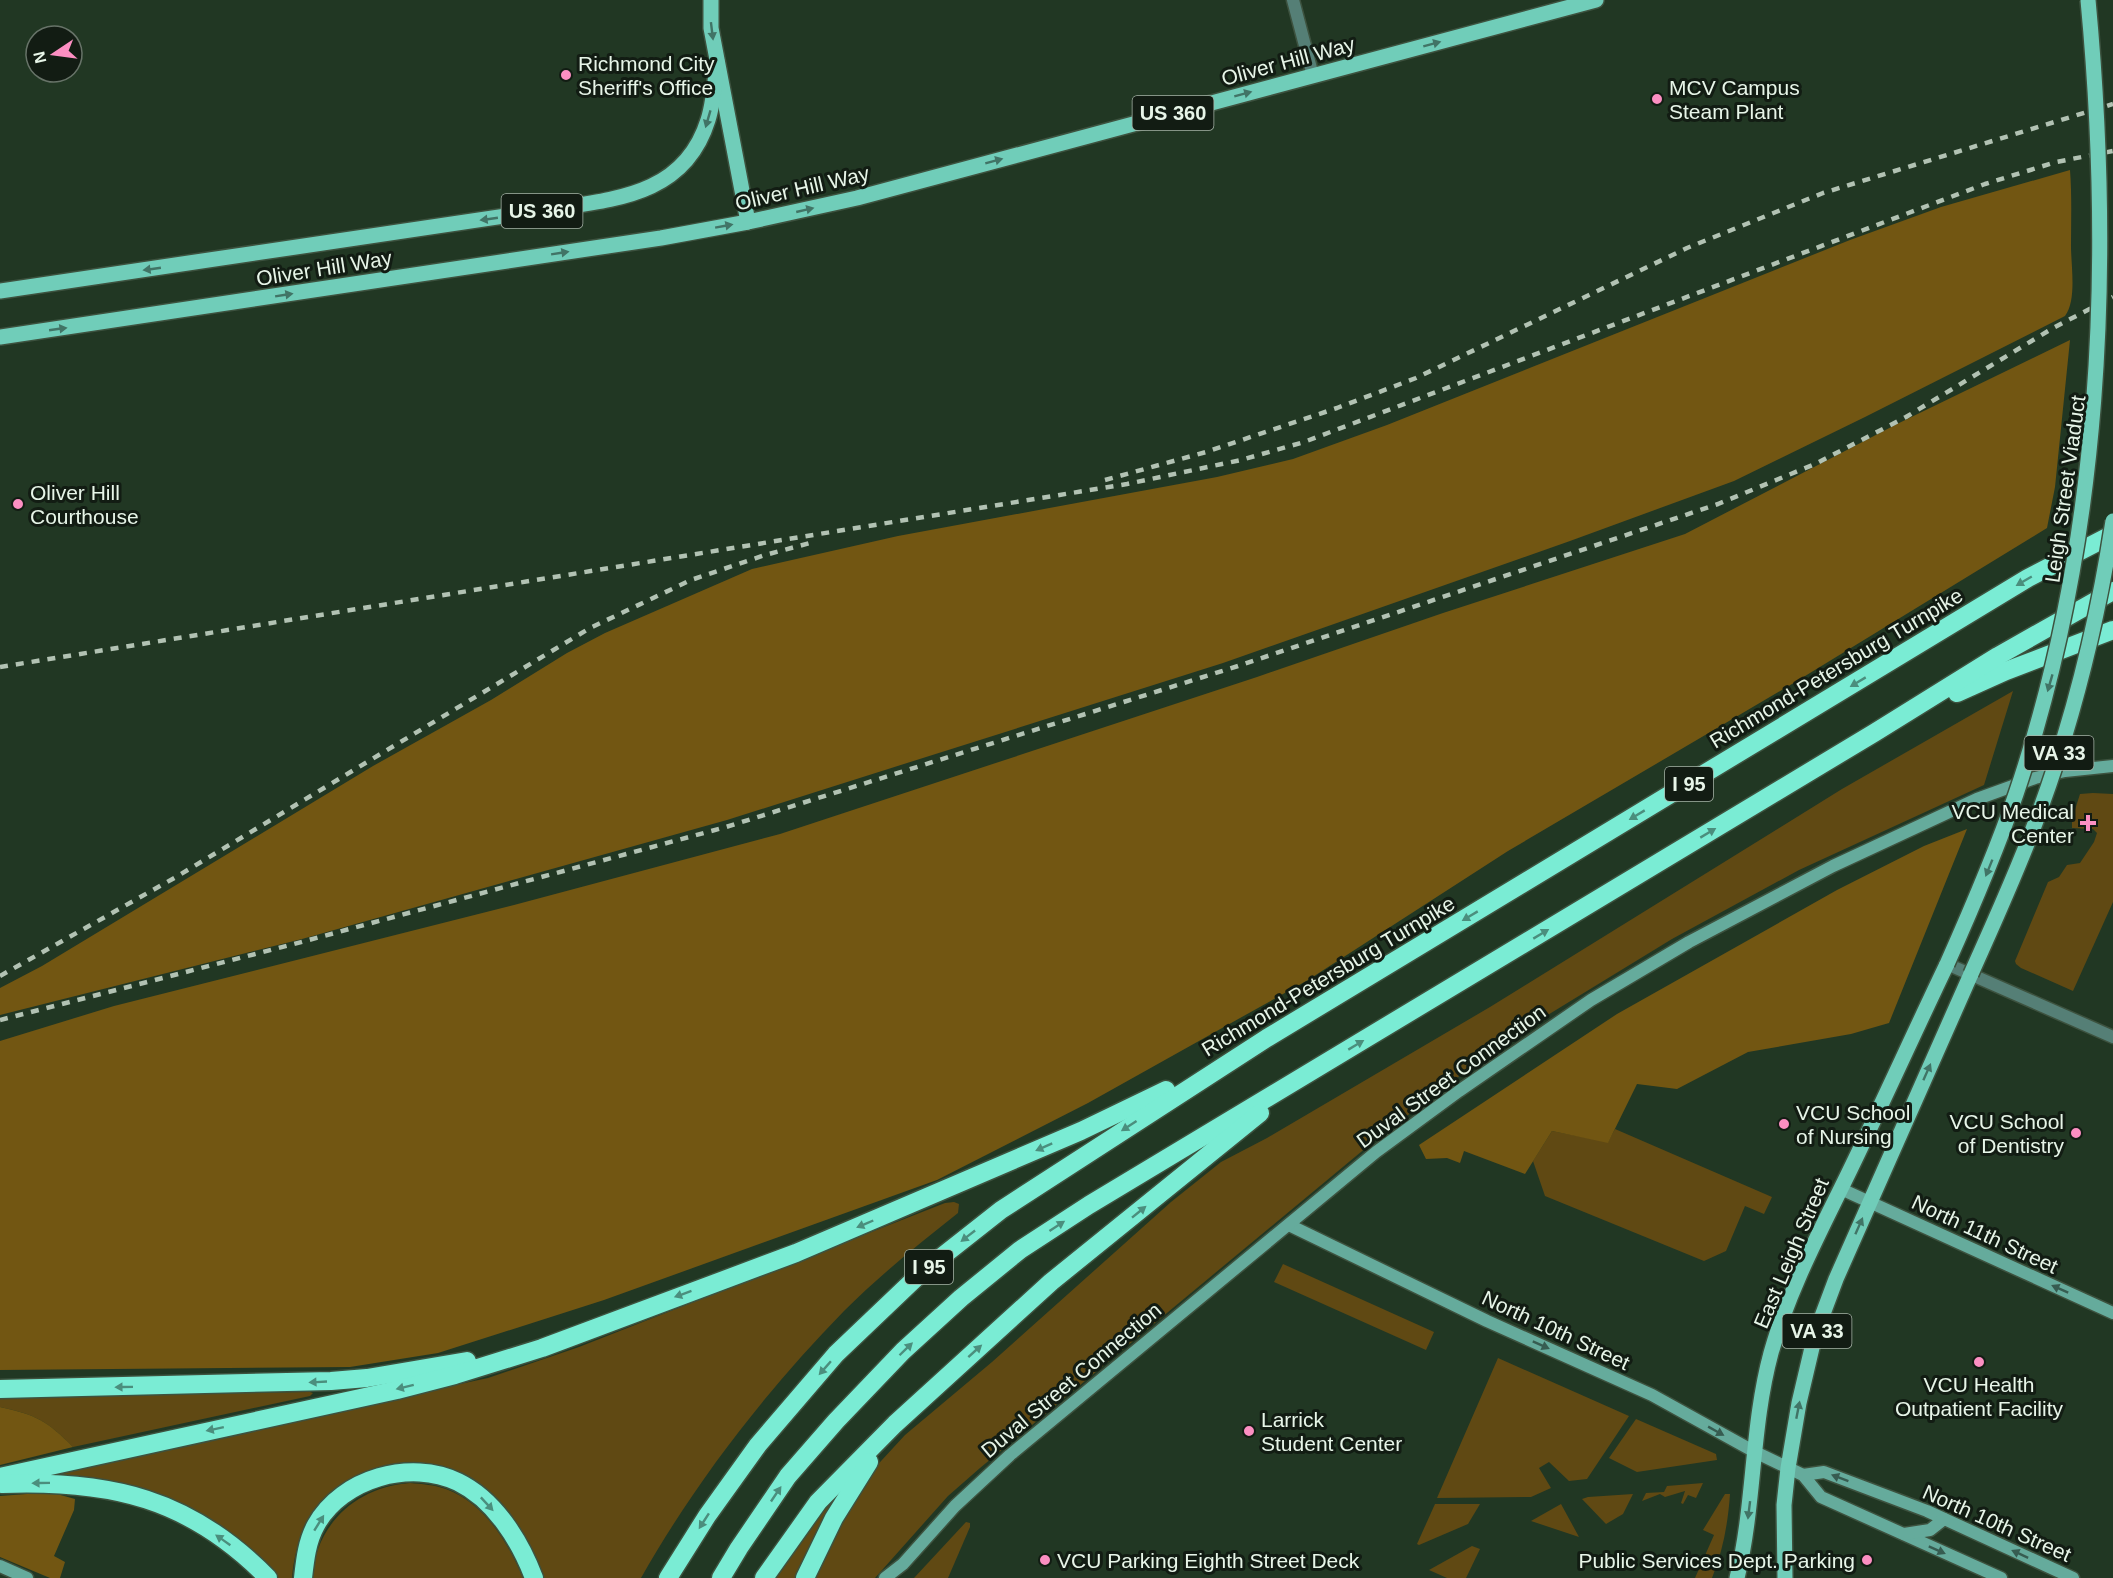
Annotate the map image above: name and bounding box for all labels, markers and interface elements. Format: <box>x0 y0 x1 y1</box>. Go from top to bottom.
one-way arrow <box>708 21 717 40</box>
north arrow <box>24 24 84 84</box>
street label: Oliver Hill Way <box>1219 32 1358 90</box>
one-way arrow <box>1423 39 1441 48</box>
text: N <box>30 50 49 65</box>
place label: Richmond City Sheriff's Office <box>578 52 715 99</box>
marker: Richmond City Sheriff's Office <box>559 68 573 82</box>
place label: MCV Campus Steam Plant <box>1669 76 1800 123</box>
one-way arrow <box>1234 89 1252 99</box>
marker: MCV Campus Steam Plant <box>1650 92 1664 106</box>
road number: US 360 <box>1132 96 1214 130</box>
one-way arrow <box>703 110 712 128</box>
one-way arrow <box>985 156 1003 165</box>
street label: Oliver Hill Way <box>733 161 872 215</box>
road number: US 360 <box>502 194 582 228</box>
one-way arrow <box>796 204 814 214</box>
one-way arrow <box>479 214 498 223</box>
one-way arrow <box>715 222 734 231</box>
street label: Oliver Hill Way <box>255 246 394 290</box>
one-way arrow <box>550 249 569 258</box>
one-way arrow <box>142 264 161 273</box>
one-way arrow <box>274 290 293 299</box>
one-way arrow <box>48 324 67 333</box>
street label: Leigh Street Viaduct <box>2040 394 2090 584</box>
place label: Oliver Hill Courthouse <box>30 481 139 528</box>
marker: Oliver Hill Courthouse <box>11 497 25 511</box>
one-way arrow <box>2016 575 2032 586</box>
street label: Richmond-Petersburg Turnpike <box>1706 583 1966 753</box>
one-way arrow <box>2045 674 2054 692</box>
one-way arrow <box>1850 677 1866 688</box>
road number: VA 33 <box>2024 736 2094 770</box>
road number: I 95 <box>1665 767 1713 801</box>
place label: VCU Medical Center <box>1951 800 2074 847</box>
one-way arrow <box>1629 810 1645 821</box>
marker: VCU Medical Center <box>2079 814 2097 832</box>
one-way arrow <box>1700 828 1716 839</box>
one-way arrow <box>1984 859 1994 877</box>
street label: Richmond-Petersburg Turnpike <box>1198 891 1458 1061</box>
one-way arrow <box>1461 911 1478 921</box>
one-way arrow <box>1533 928 1549 939</box>
street label: Duval Street Connection <box>1352 1000 1550 1152</box>
one-way arrow <box>1348 1040 1364 1051</box>
one-way arrow <box>1923 1064 1932 1081</box>
place label: VCU School of Nursing <box>1796 1101 1910 1148</box>
place label: VCU School of Dentistry <box>1950 1110 2064 1157</box>
marker: VCU School of Nursing <box>1777 1117 1791 1131</box>
one-way arrow <box>1121 1120 1137 1132</box>
marker: VCU School of Dentistry <box>2069 1126 2083 1140</box>
one-way arrow <box>1035 1142 1053 1152</box>
street label: East Leigh Street <box>1749 1174 1833 1332</box>
street label: North 11th Street <box>1908 1190 2062 1278</box>
one-way arrow <box>1131 1205 1147 1218</box>
one-way arrow <box>1855 1217 1864 1234</box>
one-way arrow <box>856 1219 874 1229</box>
one-way arrow <box>1049 1221 1065 1232</box>
one-way arrow <box>960 1230 976 1243</box>
road number: I 95 <box>905 1250 953 1284</box>
one-way arrow <box>2051 1285 2068 1294</box>
street label: North 10th Street <box>1479 1286 1633 1374</box>
one-way arrow <box>674 1290 692 1300</box>
street label: Duval Street Connection <box>976 1298 1166 1462</box>
road number: VA 33 <box>1782 1314 1852 1348</box>
one-way arrow <box>1532 1340 1550 1350</box>
one-way arrow <box>899 1342 913 1356</box>
one-way arrow <box>968 1345 982 1359</box>
marker: VCU Health Outpatient Facility <box>1972 1355 1986 1369</box>
one-way arrow <box>819 1360 832 1375</box>
place label: VCU Health Outpatient Facility <box>1895 1373 2064 1420</box>
one-way arrow <box>309 1377 328 1386</box>
one-way arrow <box>114 1382 133 1392</box>
one-way arrow <box>396 1383 415 1393</box>
one-way arrow <box>1794 1400 1803 1419</box>
place label: Larrick Student Center <box>1261 1408 1402 1455</box>
marker: Larrick Student Center <box>1242 1424 1256 1438</box>
one-way arrow <box>206 1425 224 1435</box>
one-way arrow <box>1707 1426 1724 1436</box>
one-way arrow <box>1831 1473 1849 1483</box>
one-way arrow <box>31 1478 50 1488</box>
street label: North 10th Street <box>1919 1480 2075 1566</box>
one-way arrow <box>770 1486 782 1502</box>
one-way arrow <box>480 1496 493 1511</box>
one-way arrow <box>1744 1500 1754 1519</box>
one-way arrow <box>699 1513 710 1529</box>
one-way arrow <box>313 1515 324 1531</box>
one-way arrow <box>216 1534 232 1546</box>
one-way arrow <box>1928 1545 1946 1555</box>
place label: VCU Parking Eighth Street Deck <box>1057 1549 1360 1572</box>
place label: Public Services Dept. Parking <box>1578 1549 1855 1572</box>
one-way arrow <box>2011 1549 2028 1558</box>
marker: VCU Parking Eighth Street Deck <box>1038 1553 1052 1567</box>
marker: Public Services Dept. Parking <box>1860 1553 1874 1567</box>

